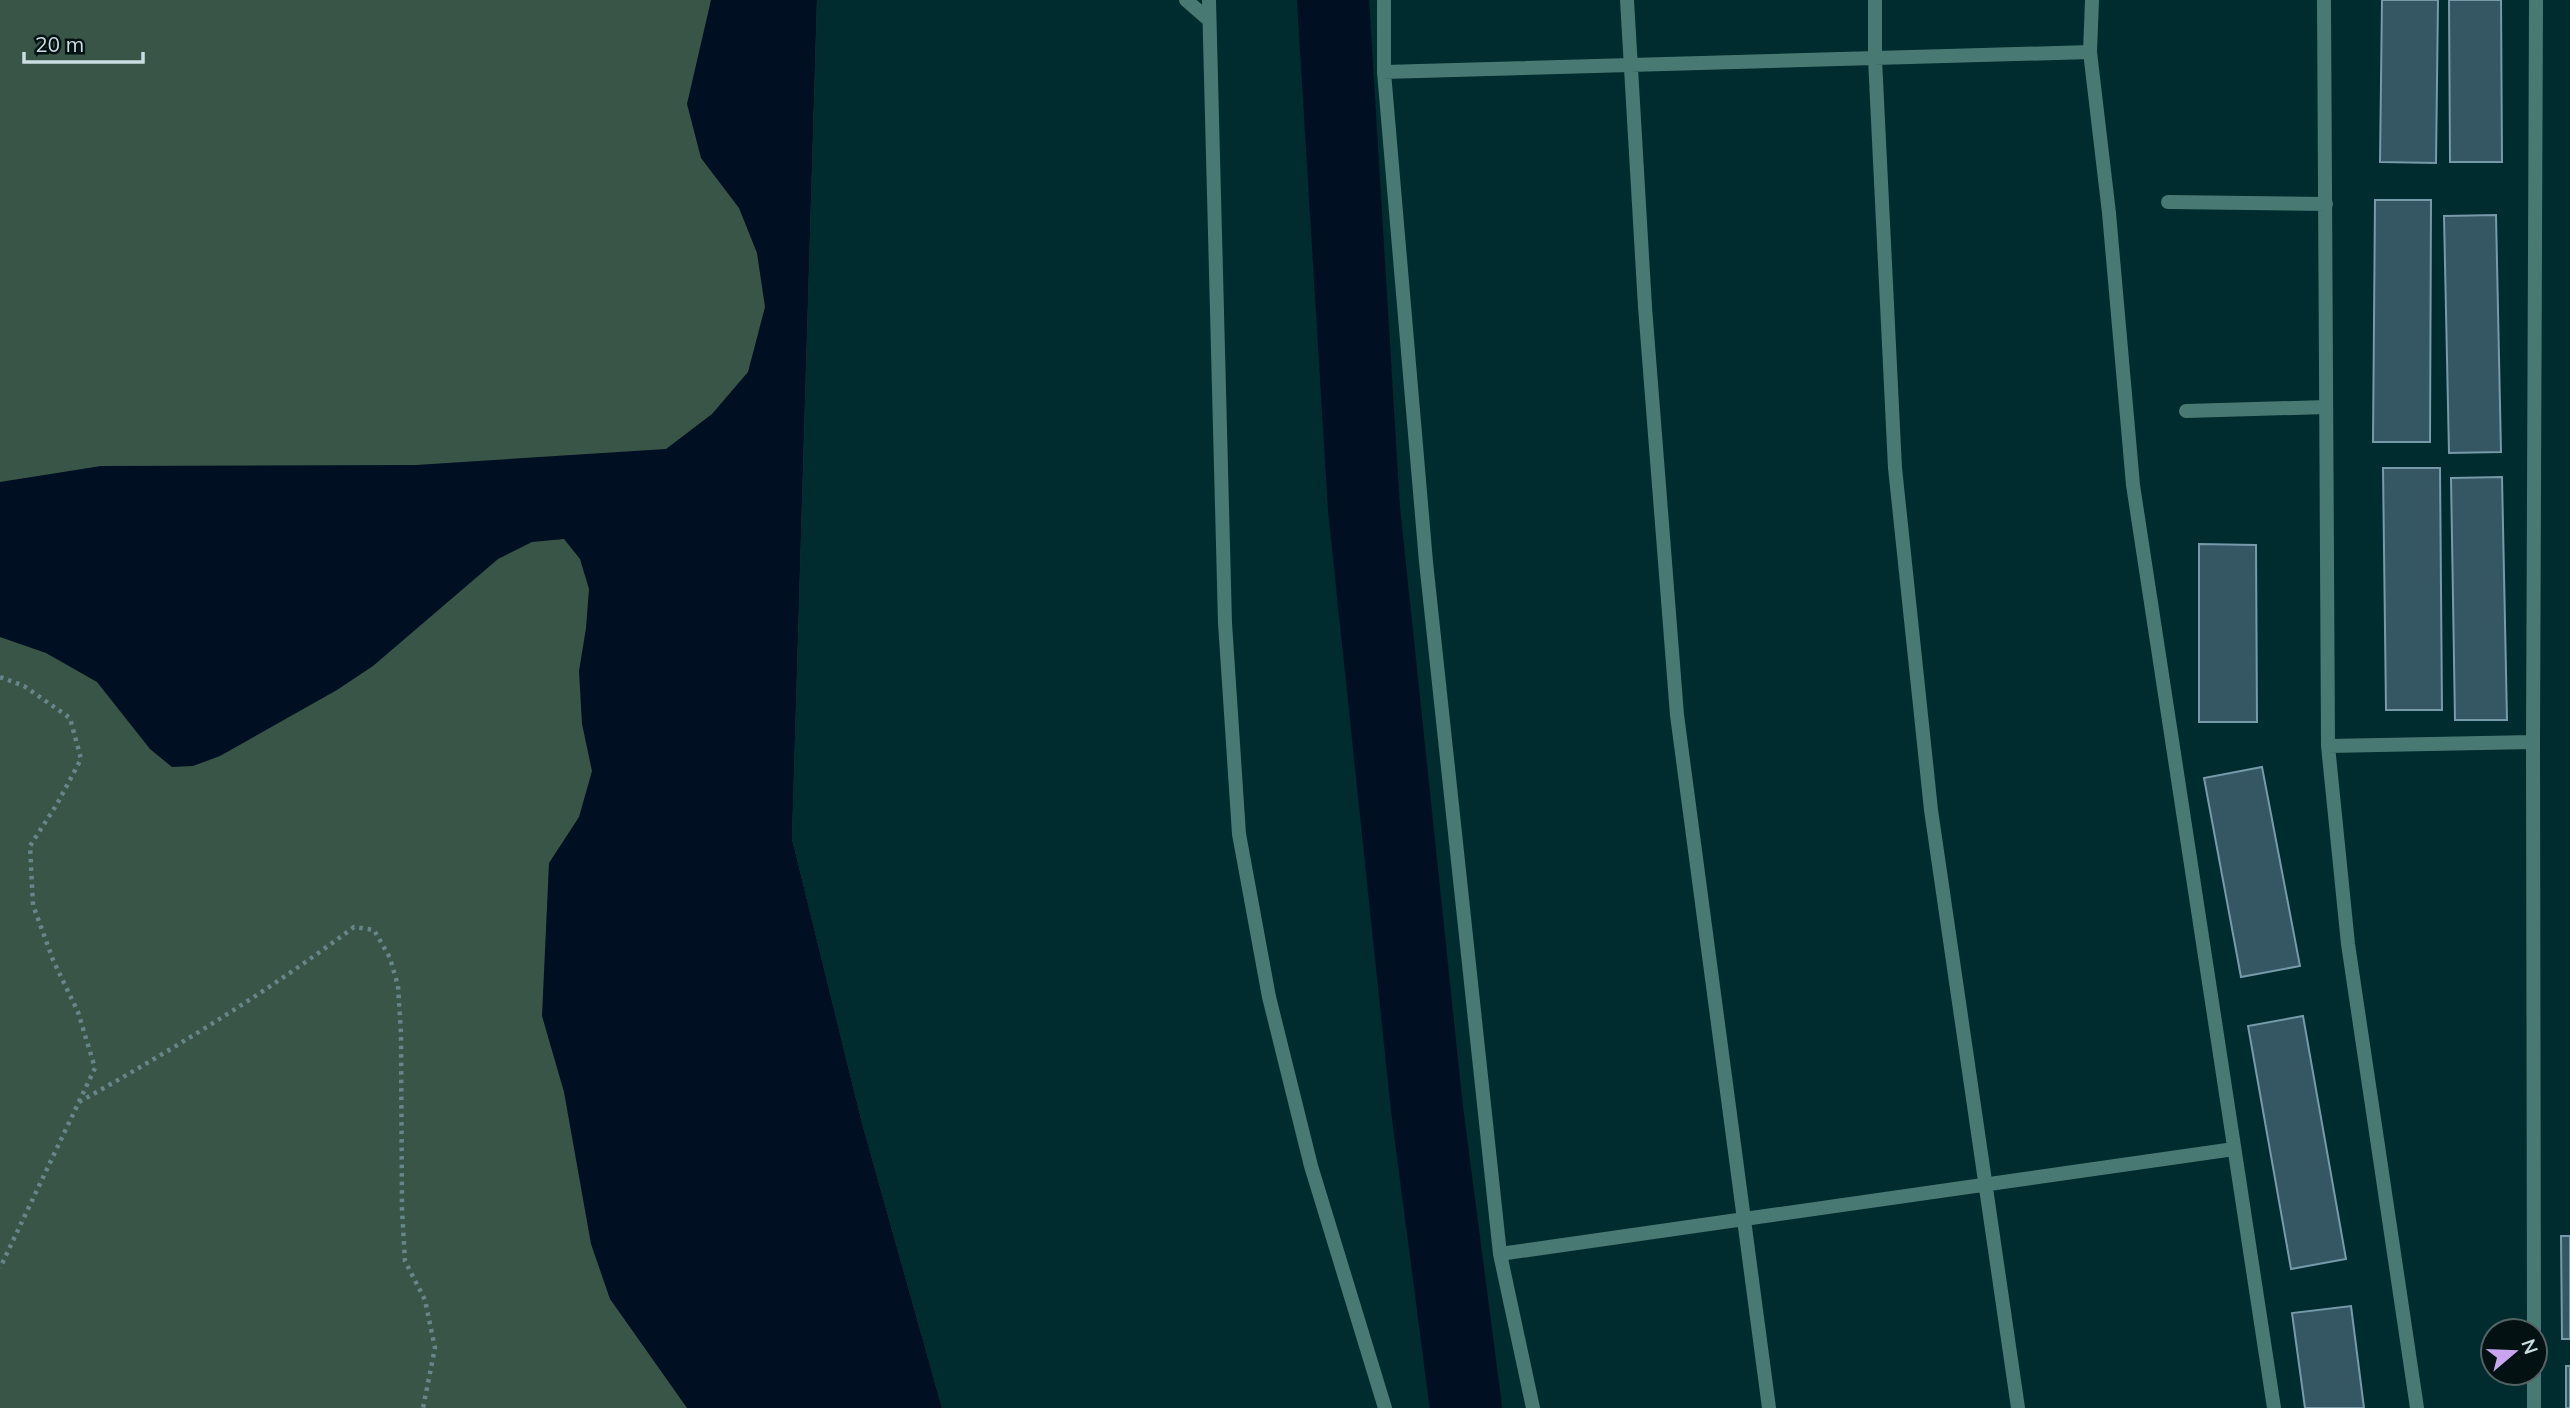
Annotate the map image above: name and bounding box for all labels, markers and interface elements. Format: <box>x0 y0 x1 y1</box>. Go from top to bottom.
scale bar <box>24 21 144 65</box>
text: 20 m <box>35 31 84 57</box>
north arrow <box>2479 1317 2549 1387</box>
text: N <box>2516 1336 2544 1357</box>

